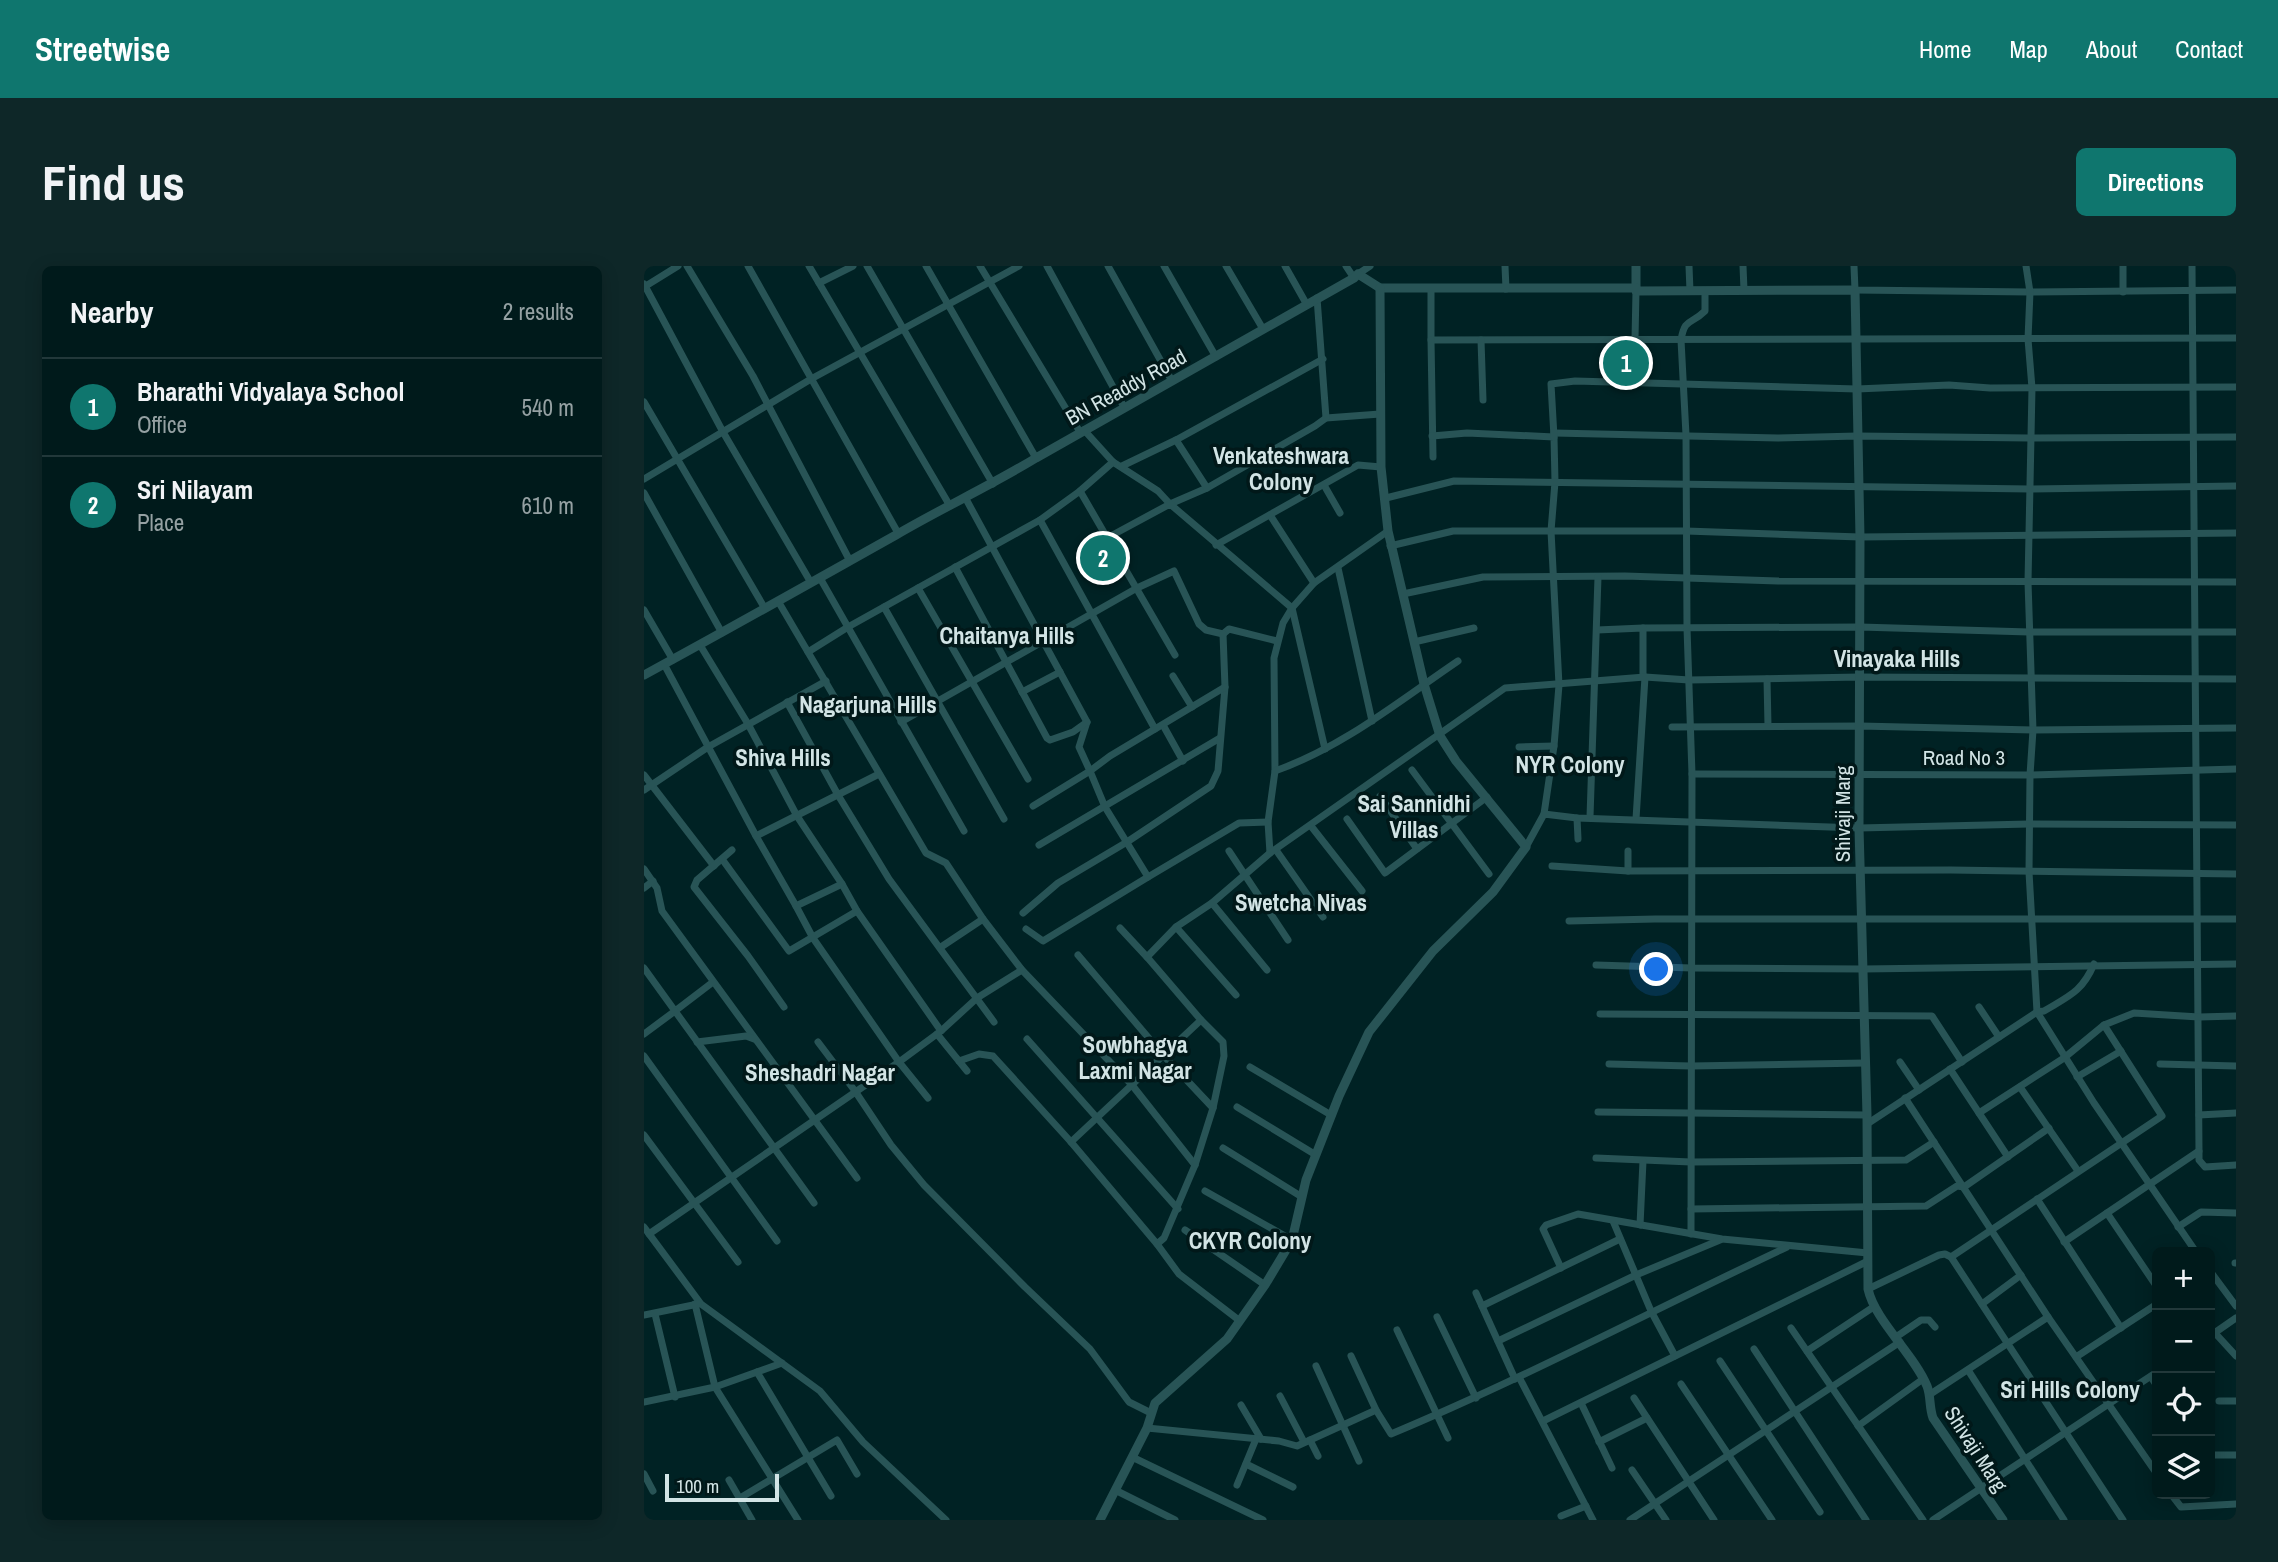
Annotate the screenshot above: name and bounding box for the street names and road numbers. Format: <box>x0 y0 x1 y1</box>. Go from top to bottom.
street label: BN Readdy Road <box>1060 342 1192 432</box>
street label: Road No 3 <box>1923 743 2005 772</box>
street label: Shivaji Marg <box>1828 765 1857 862</box>
street label: Shivaji Marg <box>1938 1401 2015 1498</box>

